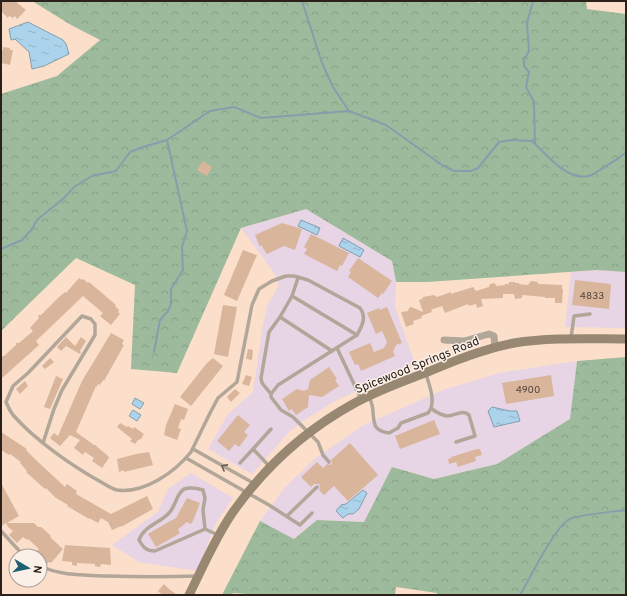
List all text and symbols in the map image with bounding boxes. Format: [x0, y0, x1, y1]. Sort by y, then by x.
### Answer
house number: 4833 [580, 290, 604, 303]
street label: Spicewood Springs Road [353, 334, 482, 398]
house number: 4900 [516, 384, 540, 397]
one-way arrow [221, 464, 228, 472]
north arrow [8, 548, 48, 588]
text: N [29, 564, 44, 574]

